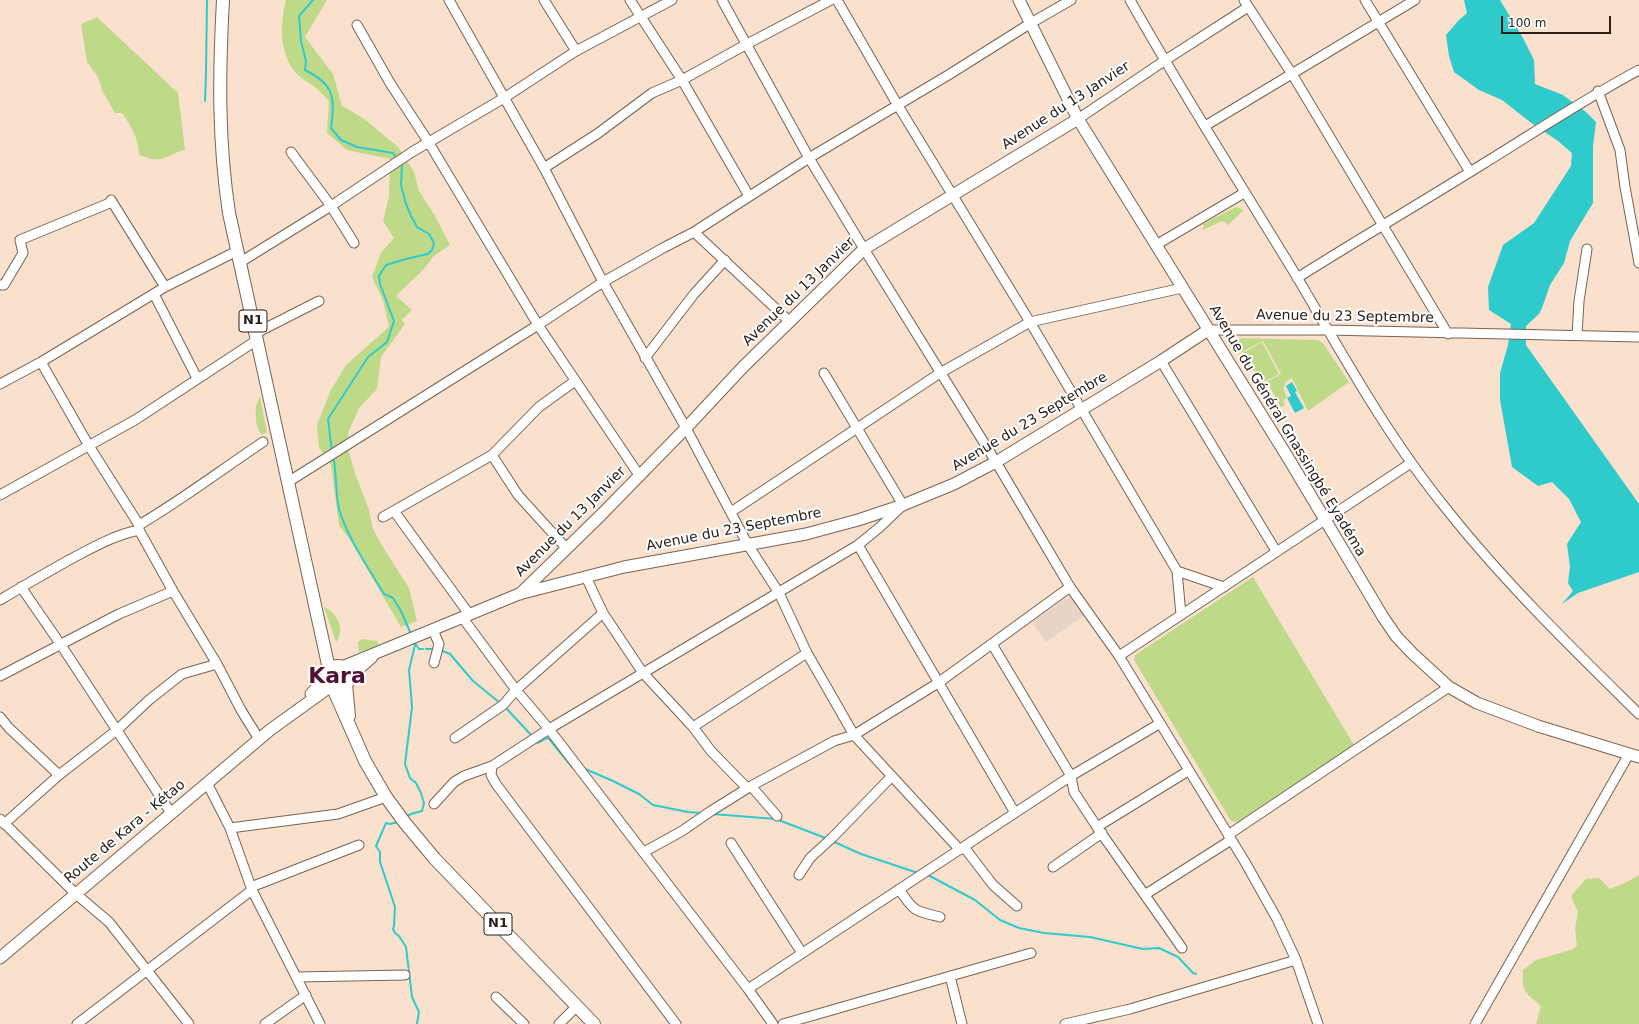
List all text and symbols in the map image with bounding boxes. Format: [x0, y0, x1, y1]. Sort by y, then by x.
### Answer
scale bar [1503, 8, 1613, 34]
text: 100 m [1508, 16, 1546, 30]
street label: Avenue du 13 Janvier [999, 58, 1133, 154]
street label: Avenue du 13 Janvier [740, 234, 858, 350]
street label: Avenue du Général Gnassingbé Eyadéma [1205, 302, 1369, 560]
street label: Avenue du 23 Septembre [1256, 307, 1434, 327]
road number: N1 [239, 310, 267, 332]
street label: Avenue du 23 Septembre [949, 369, 1111, 475]
street label: Avenue du 13 Janvier [512, 463, 630, 581]
street label: Avenue du 23 Septembre [645, 505, 823, 555]
district label: Kara [308, 664, 366, 690]
street label: Route de Kara - Kétao [61, 777, 189, 887]
road number: N1 [484, 913, 512, 935]

